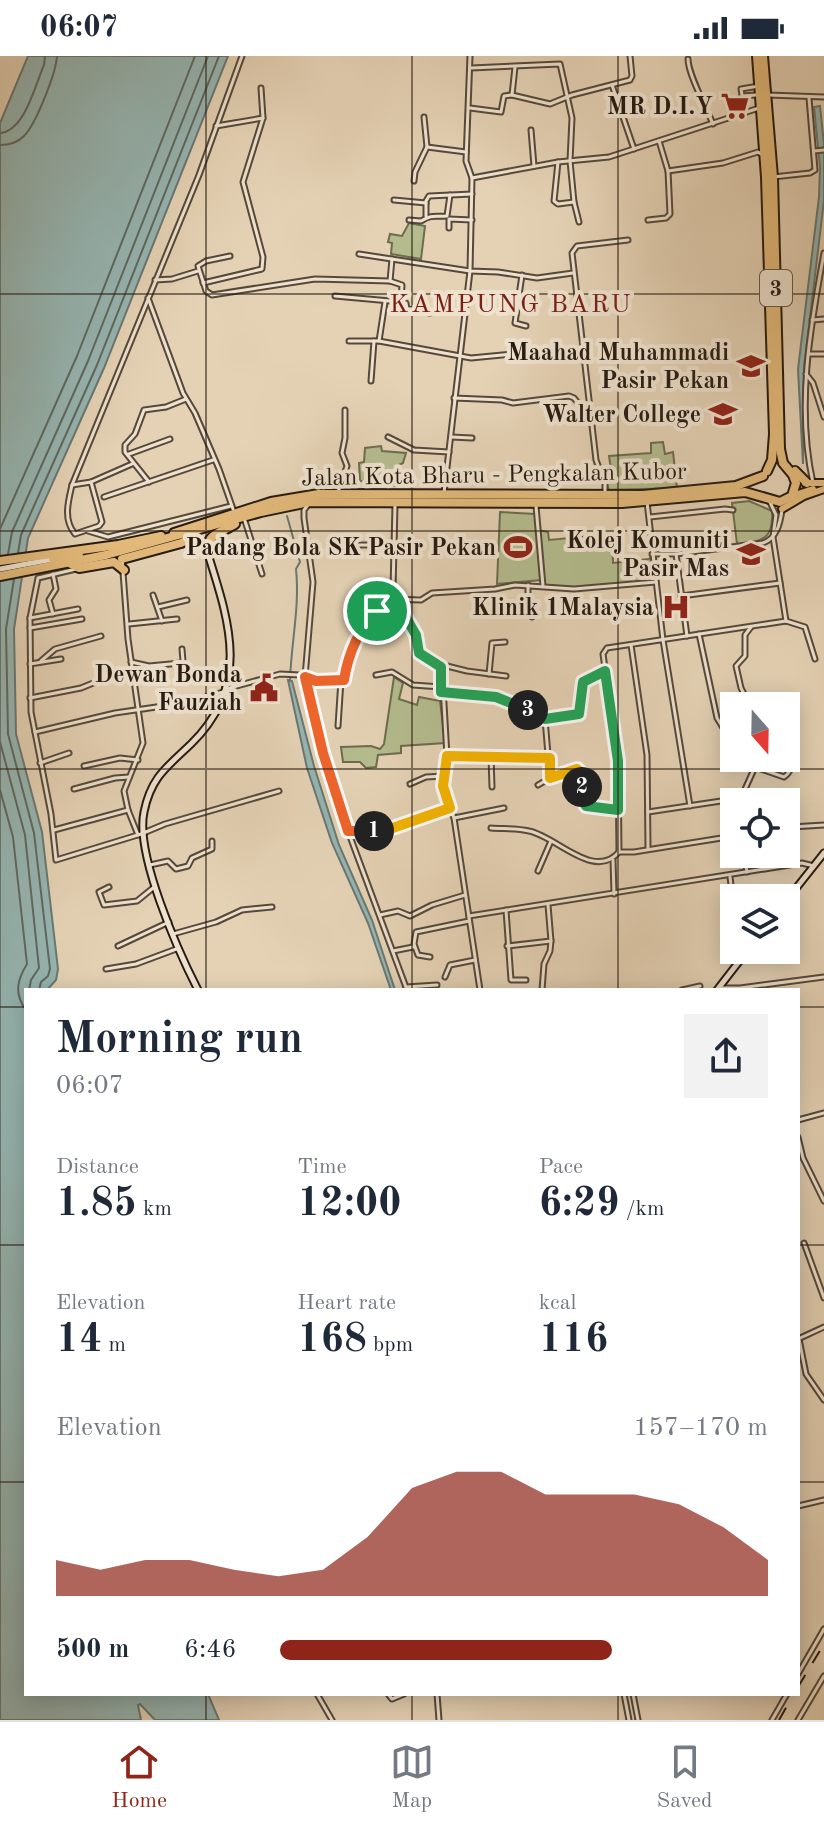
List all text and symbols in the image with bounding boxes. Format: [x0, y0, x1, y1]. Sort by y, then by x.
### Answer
text: 06:07 [40, 13, 118, 43]
supermarket icon: MR D.I.Y [720, 91, 750, 121]
place label: MR D.I.Y [607, 96, 713, 120]
road number: 3 [760, 270, 792, 306]
district label: KAMPUNG BARU [389, 292, 633, 318]
place label: Maahad Muhammadi Pasir Pekan [507, 342, 729, 394]
school or university icon: Maahad Muhammadi Pasir Pekan [736, 351, 766, 381]
school or university icon: Walter College [708, 399, 738, 429]
place label: Walter College [542, 404, 701, 428]
street label: Jalan Kota Bharu - Pengkalan Kubor [301, 461, 687, 491]
place label: Kolej Komuniti Pasir Mas [566, 530, 729, 582]
sports icon: Padang Bola SK Pasir Pekan [503, 532, 533, 562]
place label: Padang Bola SK Pasir Pekan [186, 537, 496, 561]
school or university icon: Kolej Komuniti Pasir Mas [736, 539, 766, 569]
pin [343, 577, 411, 645]
icon: arrive [355, 589, 399, 633]
hospital icon: Klinik 1Malaysia [661, 592, 691, 622]
place label: Klinik 1Malaysia [472, 597, 654, 621]
place label: Dewan Bonda Fauziah [94, 664, 242, 716]
public building icon: Dewan Bonda Fauziah [249, 673, 279, 703]
pin: 3 [508, 690, 548, 730]
north arrow [720, 692, 800, 772]
map controls [720, 692, 800, 964]
text: 3 [522, 699, 534, 721]
pin: 2 [562, 767, 602, 807]
text: 2 [576, 776, 588, 798]
button: locate [720, 788, 800, 868]
pin: 1 [354, 811, 394, 851]
text: 1 [368, 820, 380, 842]
button: layers [720, 884, 800, 964]
button: share [684, 1014, 768, 1098]
text: Morning run [56, 1018, 303, 1062]
text: 06:07 [56, 1073, 124, 1099]
text: Distance [56, 1156, 139, 1178]
text: Time [297, 1156, 347, 1178]
text: Pace [539, 1156, 583, 1178]
text: 1.85 [56, 1185, 137, 1225]
text: 12:00 [297, 1185, 401, 1225]
text: 6:29 [539, 1185, 619, 1225]
text: km [137, 1198, 172, 1220]
text: /km [619, 1198, 664, 1220]
text: Elevation [56, 1292, 146, 1314]
text: Heart rate [297, 1292, 396, 1314]
text: kcal [539, 1292, 577, 1314]
text: 14 [56, 1321, 102, 1361]
text: 168 [297, 1321, 367, 1361]
text: 116 [539, 1321, 608, 1361]
text: m [102, 1334, 126, 1356]
text: bpm [367, 1334, 413, 1356]
text: Elevation [56, 1415, 162, 1441]
text: 157–170 m [633, 1415, 768, 1441]
text: 500 m [56, 1637, 129, 1663]
text: 6:46 [184, 1637, 237, 1663]
tab: Home [111, 1740, 167, 1815]
tab: Map [390, 1740, 434, 1815]
tab: Saved [657, 1740, 713, 1815]

